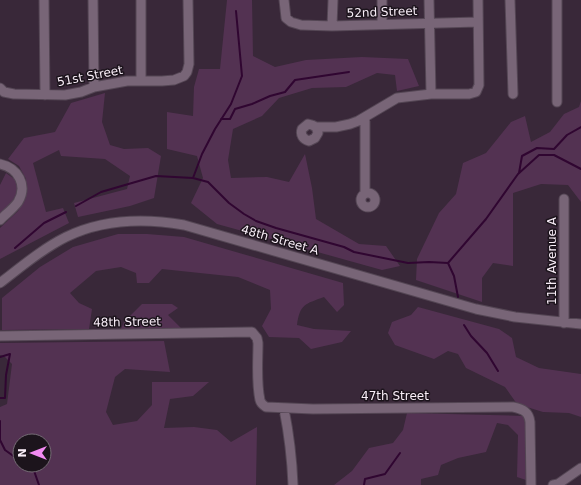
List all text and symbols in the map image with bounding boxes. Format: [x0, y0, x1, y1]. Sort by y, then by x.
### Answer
street label: 52nd Street [346, 4, 418, 20]
street label: 51st Street [56, 63, 124, 89]
street label: 11th Avenue A [545, 216, 559, 305]
street label: 48th Street A [240, 222, 321, 258]
street label: 48th Street [93, 314, 161, 330]
street label: 47th Street [361, 389, 429, 403]
north arrow [12, 433, 52, 473]
text: N [16, 448, 29, 458]

